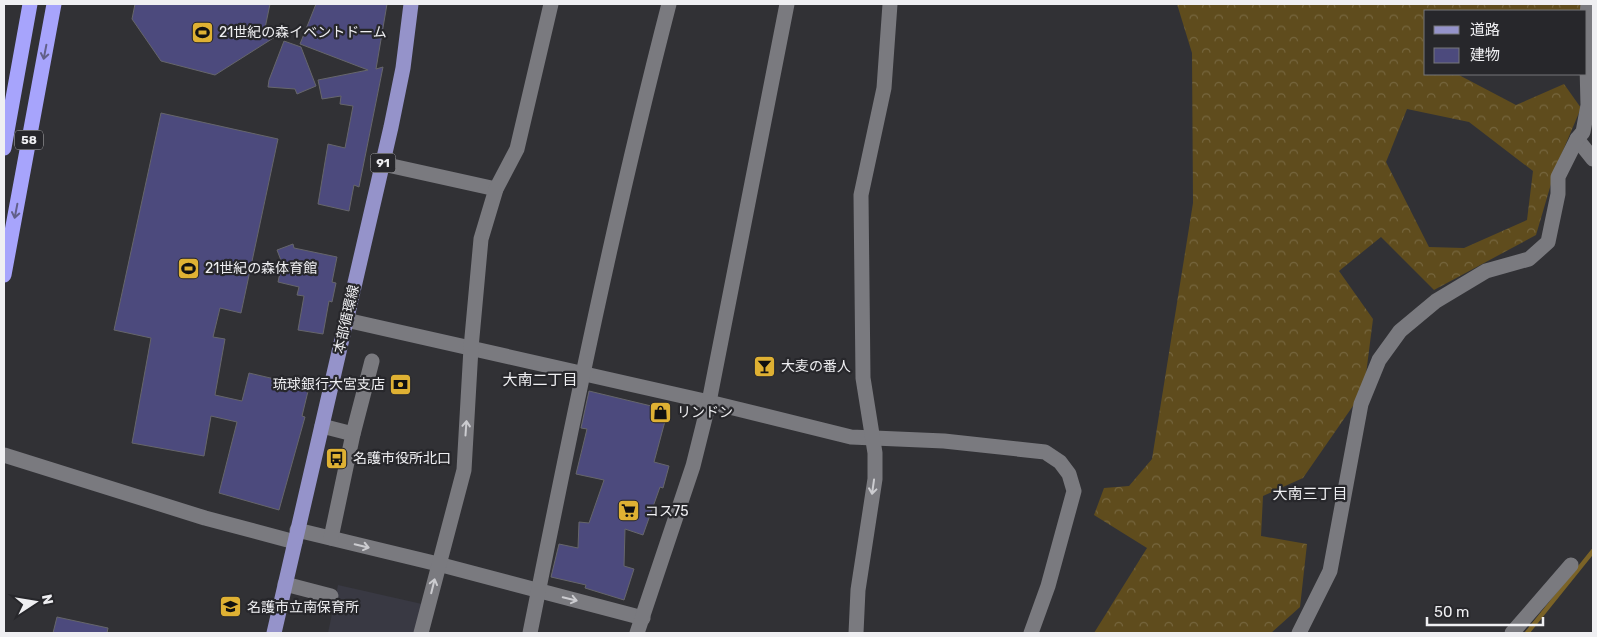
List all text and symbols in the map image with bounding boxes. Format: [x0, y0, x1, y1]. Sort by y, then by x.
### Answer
legend [1424, 10, 1587, 75]
sports icon: 21世紀の森イベントドーム [191, 20, 215, 44]
text: 道路 [1470, 21, 1500, 39]
place label: 21世紀の森イベントドーム [219, 24, 387, 41]
one-way arrow [40, 43, 50, 59]
text: 建物 [1470, 46, 1500, 64]
road number: 58 [15, 130, 43, 150]
road number: 91 [370, 154, 396, 172]
one-way arrow [10, 203, 20, 219]
sports icon: 21世紀の森体育館 [177, 256, 201, 280]
place label: 21世紀の森体育館 [205, 260, 317, 277]
street label: 本部循環線 [330, 283, 363, 355]
bar icon: 大麦の番人 [753, 354, 777, 378]
place label: 大麦の番人 [781, 358, 851, 375]
district label: 大南二丁目 [502, 371, 578, 389]
bank icon: 琉球銀行大宮支店 [389, 372, 413, 396]
place label: 琉球銀行大宮支店 [273, 376, 385, 393]
shop icon: リンドン [649, 400, 673, 424]
place label: リンドン [677, 404, 733, 421]
one-way arrow [462, 420, 471, 436]
bus stop icon: 名護市役所北口 [325, 446, 349, 470]
place label: 名護市役所北口 [353, 450, 451, 467]
one-way arrow [868, 479, 878, 495]
district label: 大南三丁目 [1272, 485, 1348, 503]
supermarket icon: コス75 [617, 499, 641, 523]
place label: コス75 [645, 503, 689, 520]
one-way arrow [353, 542, 369, 551]
north arrow [10, 577, 60, 627]
one-way arrow [428, 578, 438, 594]
text: N [38, 593, 57, 606]
one-way arrow [562, 594, 578, 604]
scale bar [1427, 594, 1543, 626]
school or university icon: 名護市立南保育所 [219, 595, 243, 619]
place label: 名護市立南保育所 [247, 599, 359, 616]
text: 50 m [1434, 603, 1469, 621]

